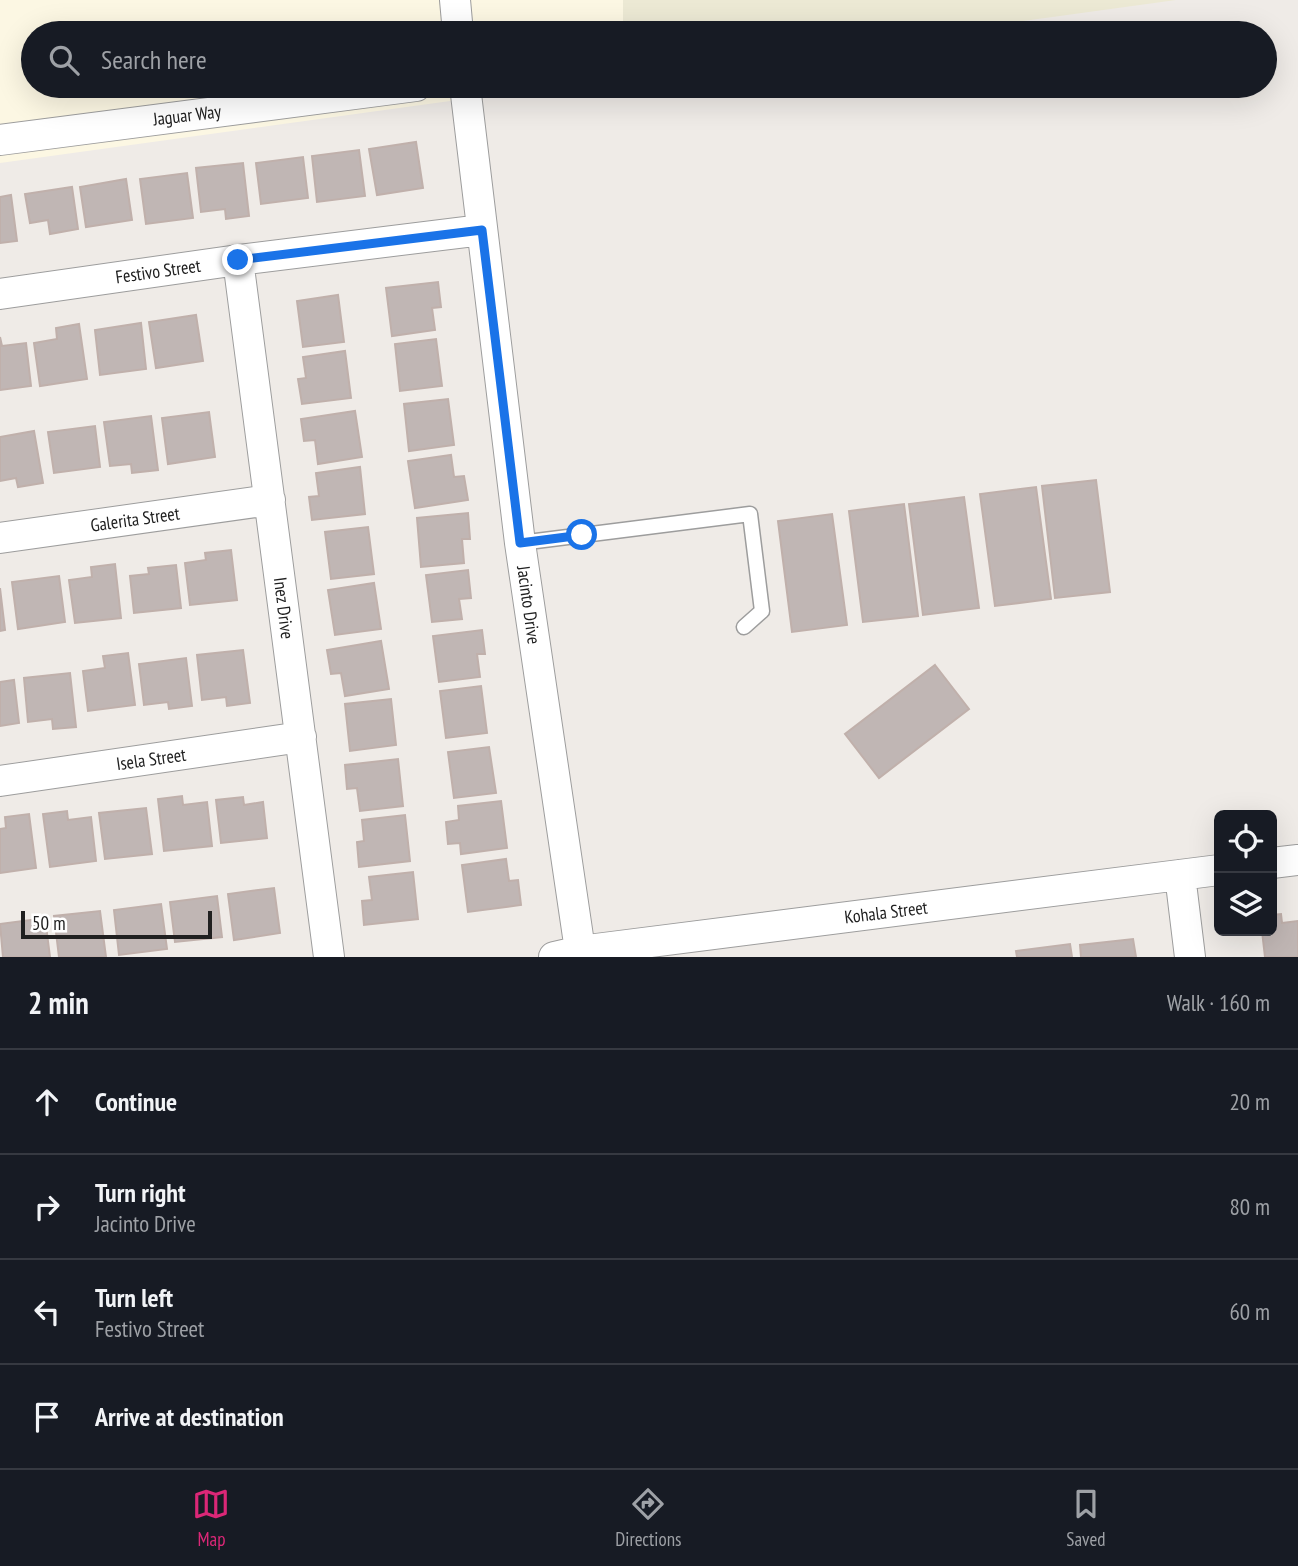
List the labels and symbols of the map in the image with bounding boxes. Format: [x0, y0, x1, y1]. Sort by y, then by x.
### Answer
street label: Jaguar Way [151, 99, 222, 131]
route end [222, 244, 253, 275]
street label: Festivo Street [114, 254, 202, 288]
street label: Galerita Street [89, 501, 181, 537]
route start [566, 519, 597, 550]
street label: Jacinto Drive [512, 563, 546, 646]
street label: Inez Drive [269, 576, 299, 640]
street label: Isela Street [115, 743, 187, 775]
street label: Kohala Street [843, 895, 929, 929]
scale bar [21, 908, 212, 940]

